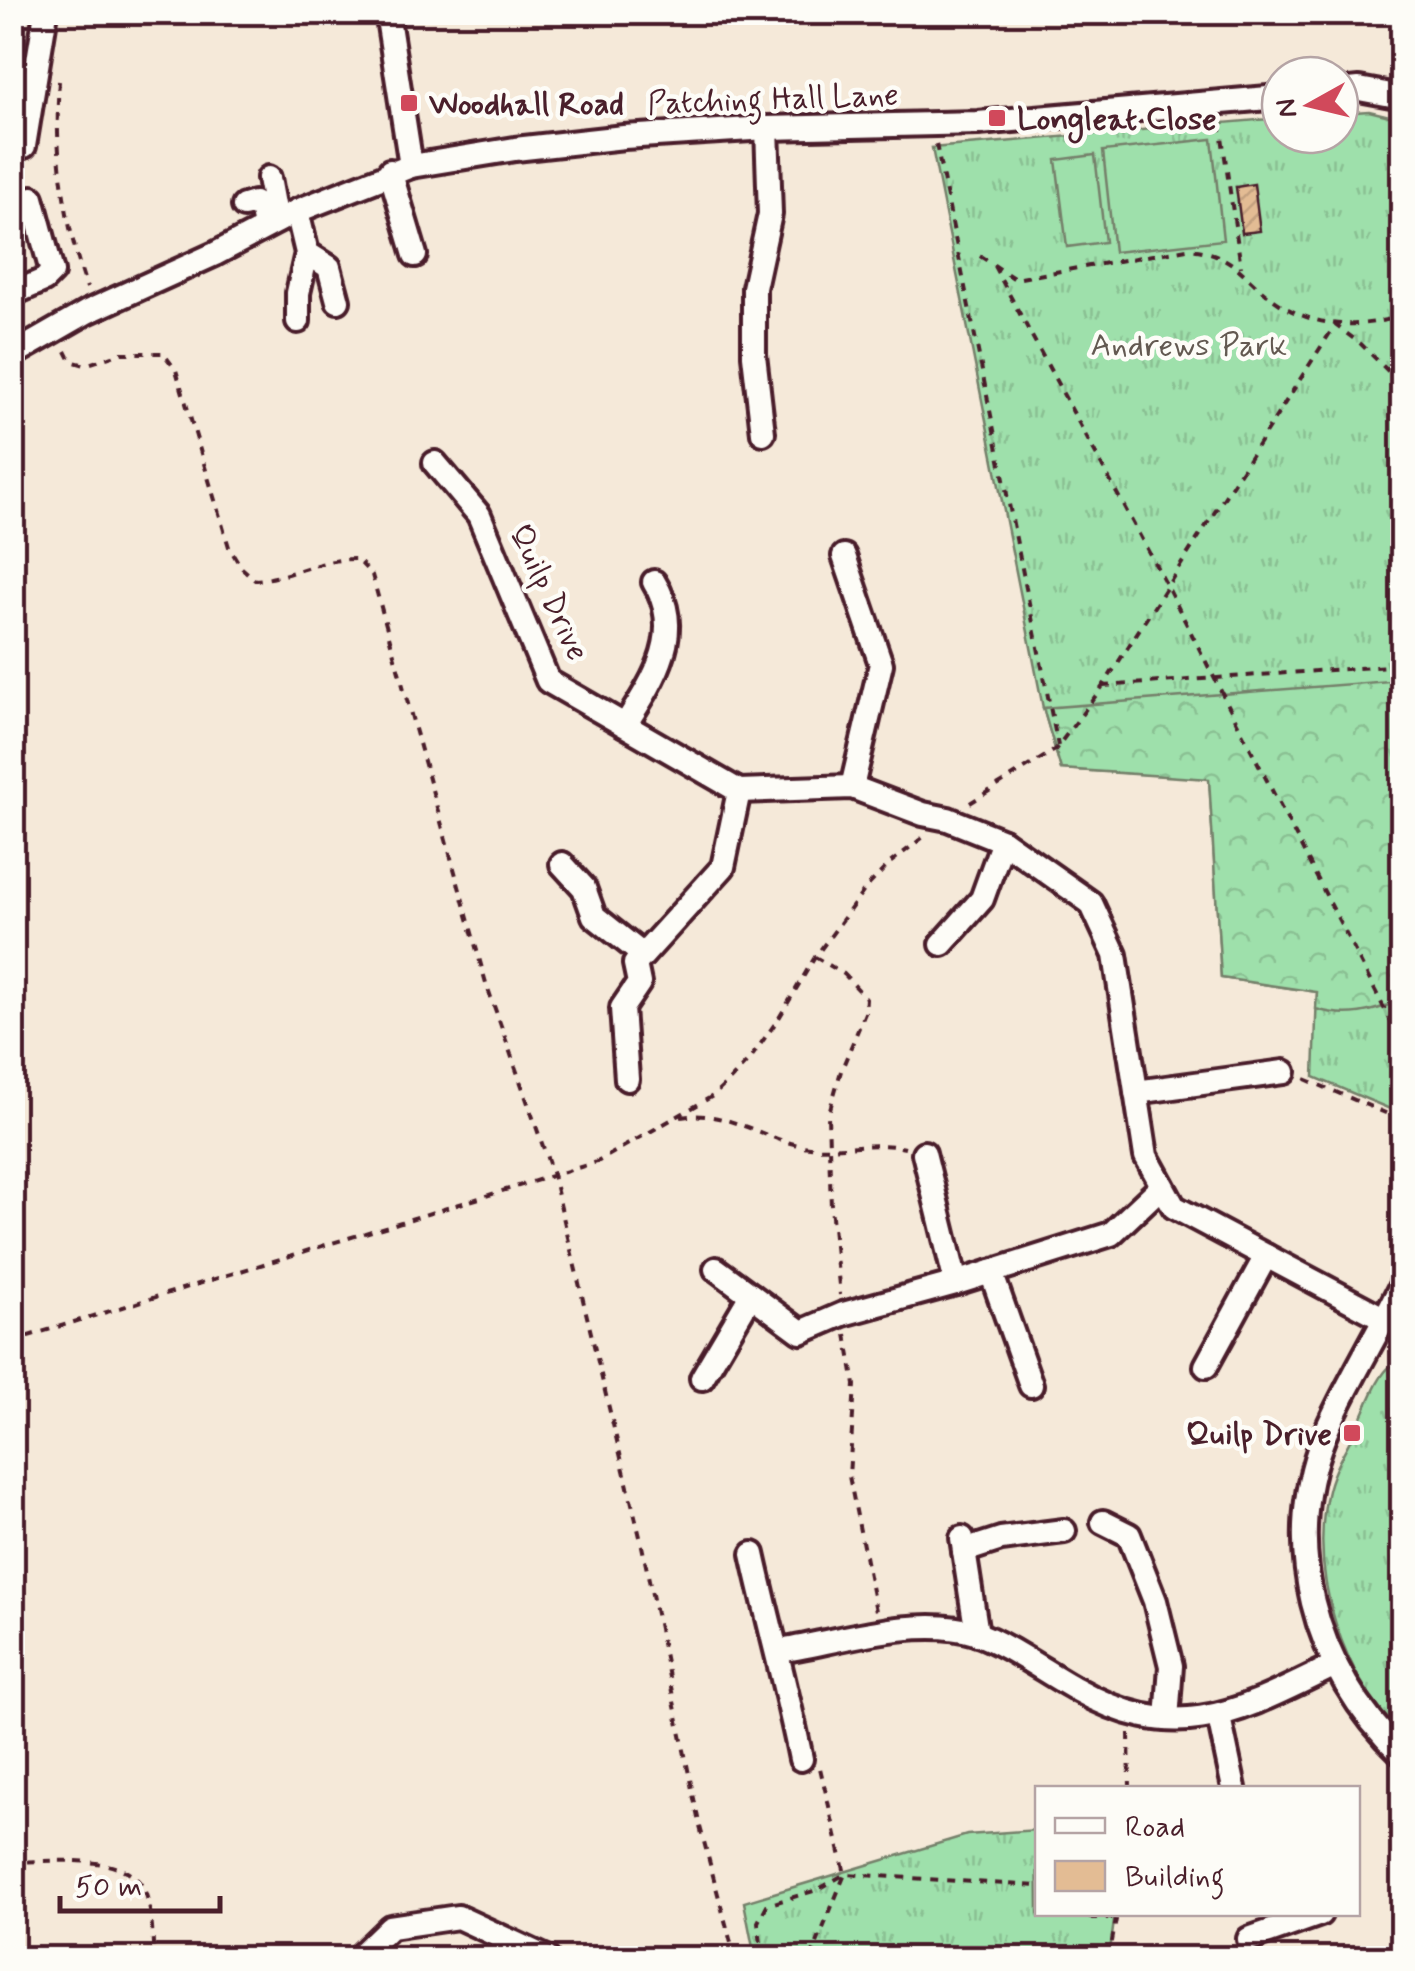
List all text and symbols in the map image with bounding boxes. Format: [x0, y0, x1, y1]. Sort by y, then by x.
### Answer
north arrow [1260, 55, 1360, 155]
street label: Patching Hall Lane [647, 75, 900, 128]
place label: Woodhall Road [429, 84, 624, 126]
marker: Woodhall Road [398, 92, 420, 114]
text: N [1268, 96, 1307, 120]
place label: Longleat Close [1017, 99, 1217, 144]
marker: Longleat Close [986, 107, 1008, 129]
park label: Andrews Park [1091, 325, 1287, 367]
street label: Quilp Drive [498, 518, 598, 668]
place label: Quilp Drive [1186, 1414, 1332, 1456]
marker: Quilp Drive [1341, 1422, 1363, 1444]
legend [1035, 1786, 1360, 1916]
text: Road [1125, 1808, 1185, 1847]
scale bar [60, 1851, 220, 1913]
text: Building [1125, 1858, 1224, 1900]
text: 50 m [75, 1868, 142, 1907]

